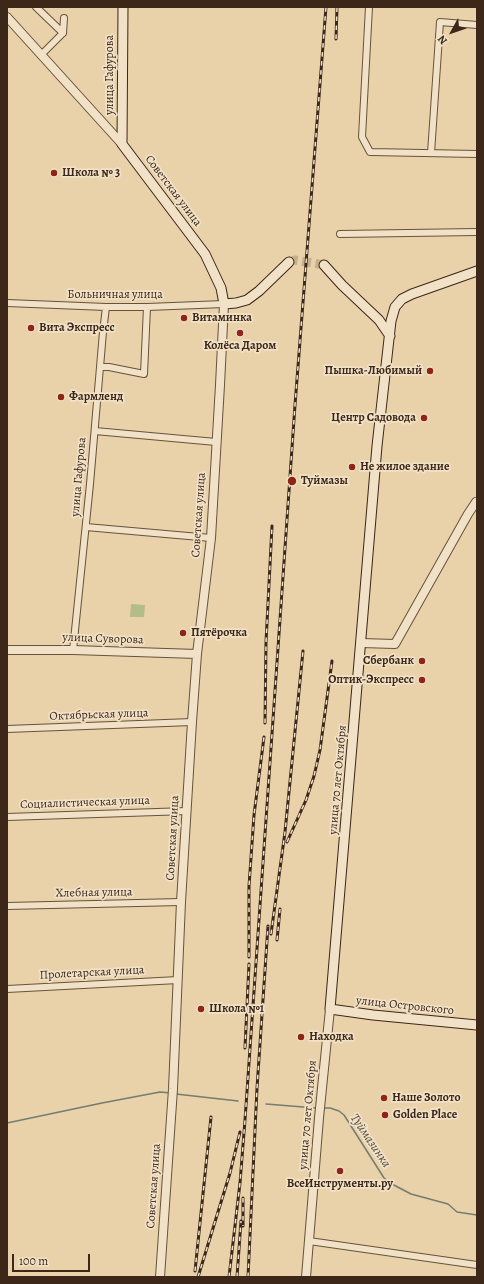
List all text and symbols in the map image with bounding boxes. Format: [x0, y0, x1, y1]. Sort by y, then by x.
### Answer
north arrow [432, 12, 472, 52]
text: N [434, 32, 451, 48]
street label: улица Гафурова [103, 35, 117, 115]
street label: Советская улица [142, 153, 204, 229]
place label: Школа № 3 [62, 166, 120, 180]
marker: Школа № 3 [49, 168, 59, 178]
street label: Больничная улица [67, 288, 163, 302]
place label: Витаминка [192, 311, 252, 325]
marker: Витаминка [179, 313, 189, 323]
place label: Вита Экспресс [39, 321, 115, 335]
marker: Вита Экспресс [26, 323, 36, 333]
marker: Колёса Даром [235, 328, 245, 338]
place label: Колёса Даром [204, 339, 276, 353]
place label: Пышка-Любимый [325, 364, 422, 378]
marker: Пышка-Любимый [425, 366, 435, 376]
place label: Фармленд [69, 390, 123, 404]
marker: Фармленд [56, 392, 66, 402]
place label: Центр Садовода [331, 411, 416, 425]
marker: Центр Садовода [419, 413, 429, 423]
street label: улица Гафурова [68, 437, 90, 517]
place label: Не жилое здание [360, 460, 450, 474]
marker: Не жилое здание [347, 462, 357, 472]
street label: Советская улица [189, 472, 209, 558]
place label: Туймазы [301, 474, 348, 488]
marker: Туймазы [286, 475, 298, 487]
place label: Пятёрочка [191, 626, 247, 640]
marker: Пятёрочка [178, 628, 188, 638]
street label: улица Суворова [62, 630, 144, 648]
place label: Сбербанк [363, 654, 414, 668]
marker: Сбербанк [417, 656, 427, 666]
place label: Оптик-Экспресс [328, 673, 414, 687]
marker: Оптик-Экспресс [417, 675, 427, 685]
street label: Октябрьская улица [49, 706, 149, 724]
street label: улица 70 лет Октября [326, 725, 350, 835]
street label: Социалистическая улица [20, 794, 150, 812]
street label: Советская улица [164, 795, 182, 881]
street label: Хлебная улица [55, 885, 133, 901]
street label: Пролетарская улица [39, 963, 145, 983]
street label: улица Островского [355, 994, 455, 1018]
place label: Школа №1 [209, 1002, 264, 1016]
marker: Школа №1 [196, 1004, 206, 1014]
place label: Находка [309, 1030, 354, 1044]
marker: Находка [296, 1032, 306, 1042]
street label: улица 70 лет Октября [296, 1060, 320, 1170]
place label: Наше Золото [392, 1091, 460, 1105]
marker: Наше Золото [379, 1093, 389, 1103]
place label: Golden Place [393, 1108, 457, 1122]
marker: Golden Place [380, 1110, 390, 1120]
water label: Туймазинка [346, 1111, 394, 1171]
street label: Советская улица [144, 1143, 164, 1229]
marker: ВсеИнструменты.ру [335, 1166, 345, 1176]
place label: ВсеИнструменты.ру [287, 1177, 393, 1191]
scale bar [14, 1246, 92, 1272]
text: 100 m [19, 1253, 48, 1269]

